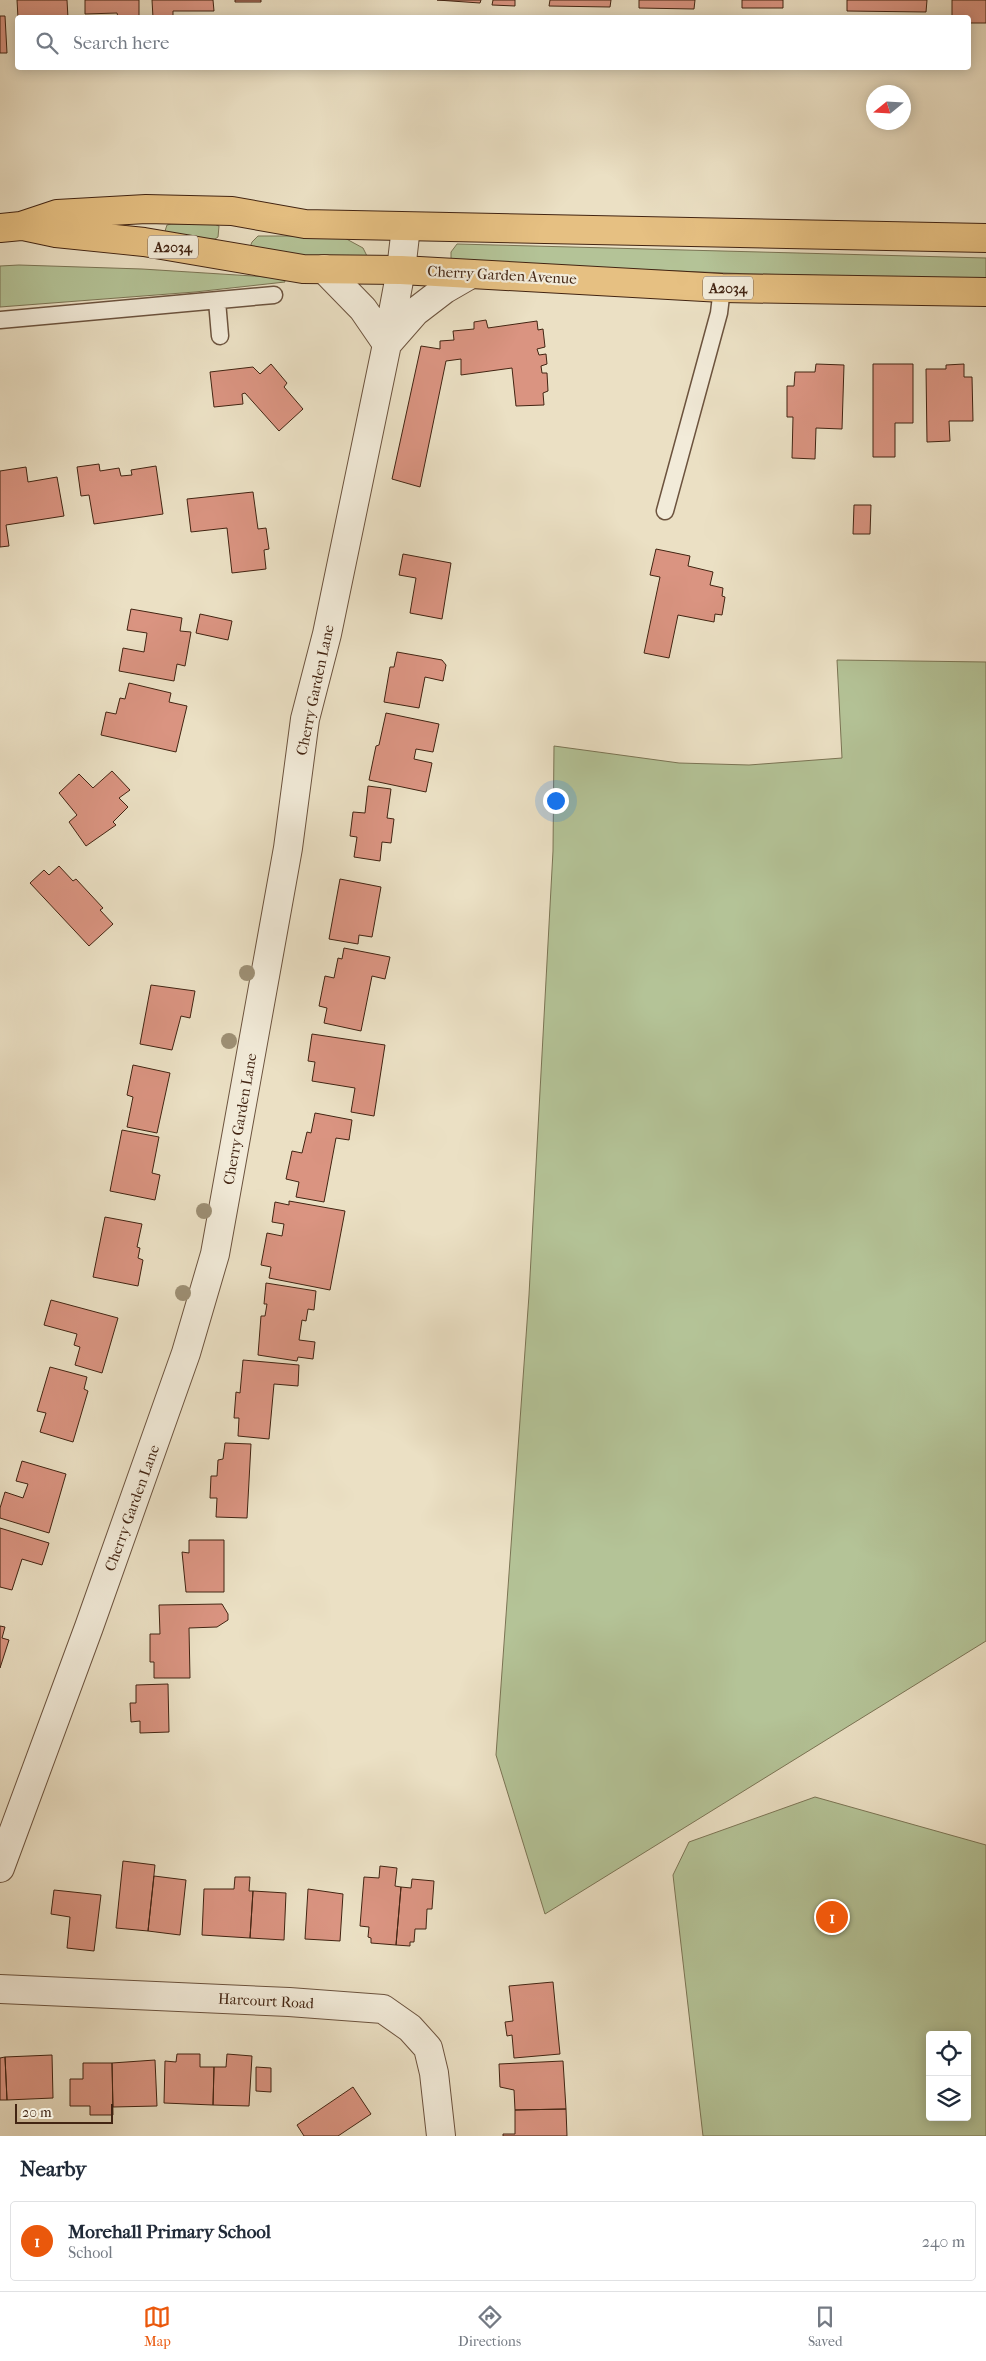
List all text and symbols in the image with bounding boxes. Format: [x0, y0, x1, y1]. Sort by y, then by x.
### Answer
search box [15, 15, 971, 70]
icon: search [33, 29, 61, 57]
text: Search here [73, 32, 169, 54]
north arrow [866, 85, 911, 130]
road number: A2034 [148, 236, 198, 258]
street label: Cherry Garden Avenue [427, 262, 578, 288]
road number: A2034 [703, 276, 753, 300]
street label: Cherry Garden Lane [292, 622, 338, 757]
your location [543, 788, 569, 814]
street label: Cherry Garden Lane [220, 1051, 261, 1186]
street label: Cherry Garden Lane [101, 1442, 163, 1574]
pin: 1 [816, 1898, 848, 1936]
street label: Harcourt Road [218, 1989, 315, 2013]
map controls [926, 2031, 971, 2121]
button: locate [926, 2031, 971, 2076]
button: layers [926, 2076, 971, 2121]
scale bar [15, 2101, 112, 2124]
text: 20 m [22, 2104, 52, 2121]
text: Nearby [20, 2157, 86, 2181]
text: Morehall Primary School [68, 2221, 271, 2243]
text: 1 [34, 2232, 40, 2251]
text: 240 m [922, 2232, 965, 2251]
text: School [68, 2243, 113, 2262]
tab: Map [143, 2303, 171, 2350]
tab: Directions [458, 2303, 521, 2350]
tab: Saved [808, 2303, 843, 2350]

